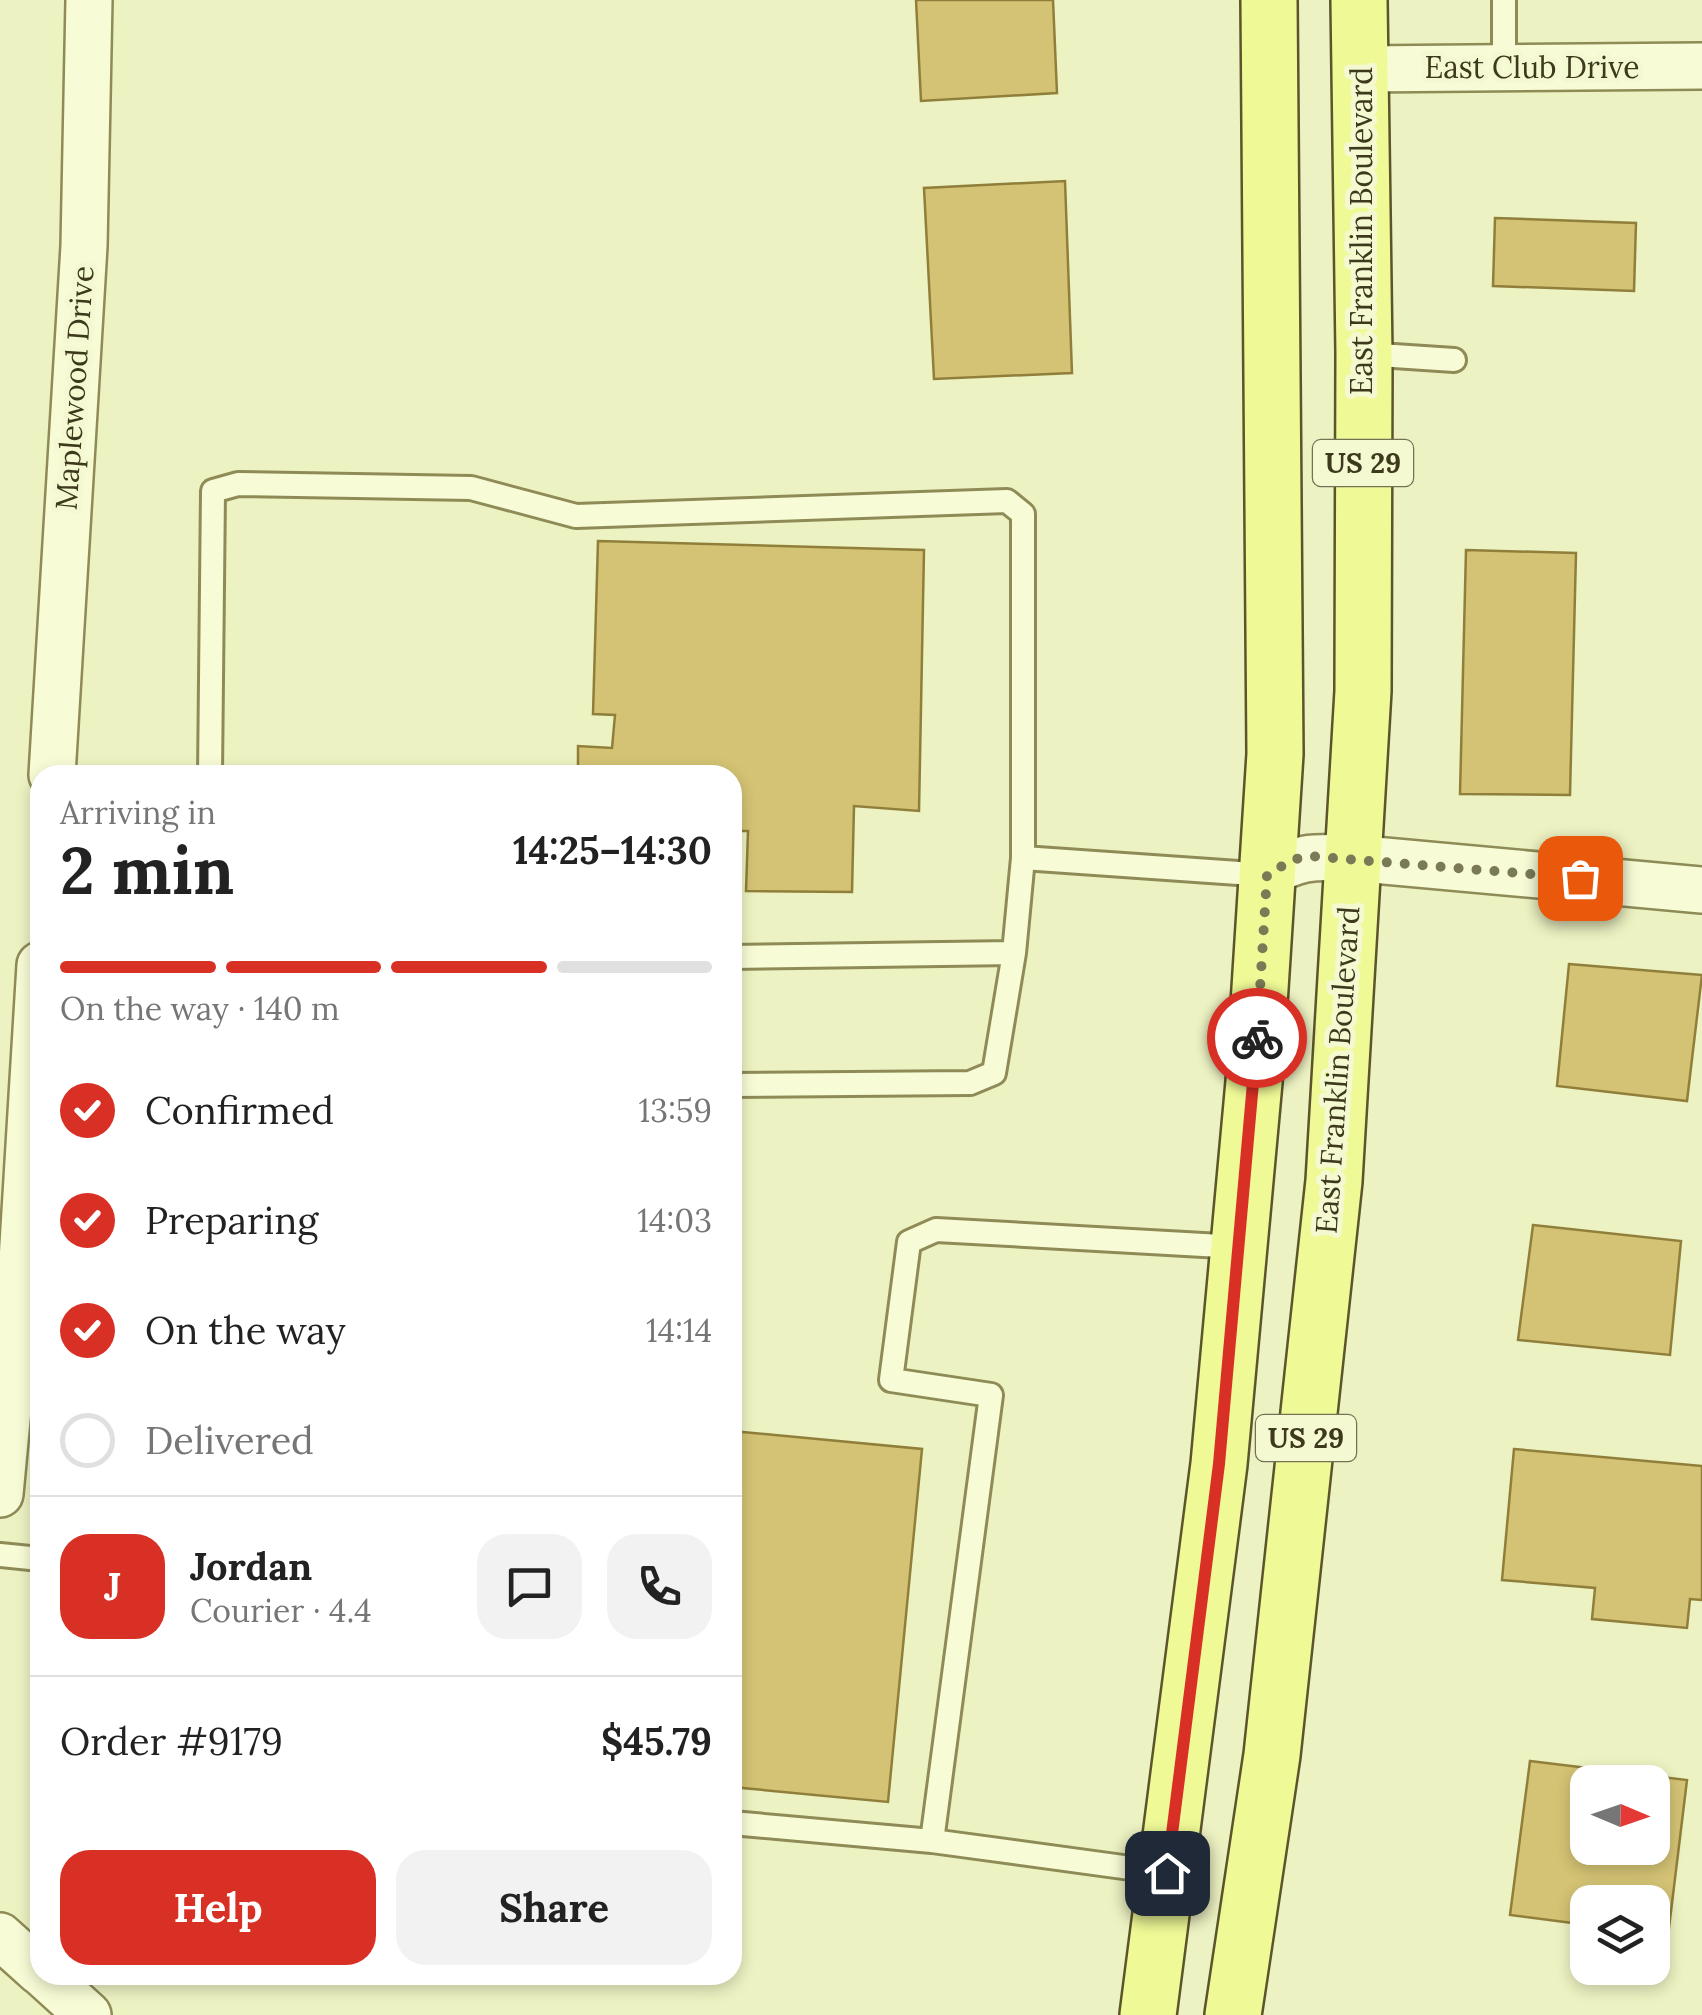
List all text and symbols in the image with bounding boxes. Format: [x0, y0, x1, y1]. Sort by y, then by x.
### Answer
street label: East Club Drive [1425, 48, 1639, 86]
street label: East Franklin Boulevard [1342, 67, 1380, 395]
street label: Maplewood Drive [47, 264, 101, 511]
road number: US 29 [1313, 440, 1413, 486]
text: Arriving in [60, 792, 216, 833]
text: 14:25–14:30 [513, 826, 712, 874]
text: 2 min [60, 829, 234, 912]
pin [1538, 836, 1623, 921]
icon: bag [1553, 851, 1608, 906]
street label: East Franklin Boulevard [1307, 905, 1367, 1235]
text: On the way · 140 m [60, 988, 340, 1029]
courier [1207, 988, 1307, 1088]
icon: bike [1230, 1011, 1285, 1066]
icon: check [60, 1083, 115, 1138]
text: Confirmed [145, 1086, 334, 1134]
text: 13:59 [639, 1090, 712, 1131]
icon: check [60, 1193, 115, 1248]
text: Preparing [145, 1196, 318, 1244]
text: 14:03 [637, 1200, 712, 1241]
icon: check [60, 1303, 115, 1358]
text: On the way [145, 1306, 346, 1354]
text: 14:14 [646, 1310, 712, 1351]
road number: US 29 [1256, 1415, 1356, 1461]
text: Delivered [145, 1416, 314, 1464]
button: chat [477, 1534, 582, 1639]
button: phone [607, 1534, 712, 1639]
text: Jordan [190, 1542, 312, 1590]
text: J [104, 1562, 121, 1610]
text: Courier · 4.4 [190, 1590, 372, 1631]
text: Order #9179 [60, 1717, 283, 1765]
text: $45.79 [601, 1717, 712, 1765]
north arrow [1570, 1765, 1670, 1865]
map controls [1570, 1765, 1670, 1985]
pin [1125, 1831, 1210, 1916]
icon: home [1140, 1846, 1195, 1901]
button: Help [60, 1850, 376, 1965]
button: Share [396, 1850, 712, 1965]
button: layers [1570, 1885, 1670, 1985]

